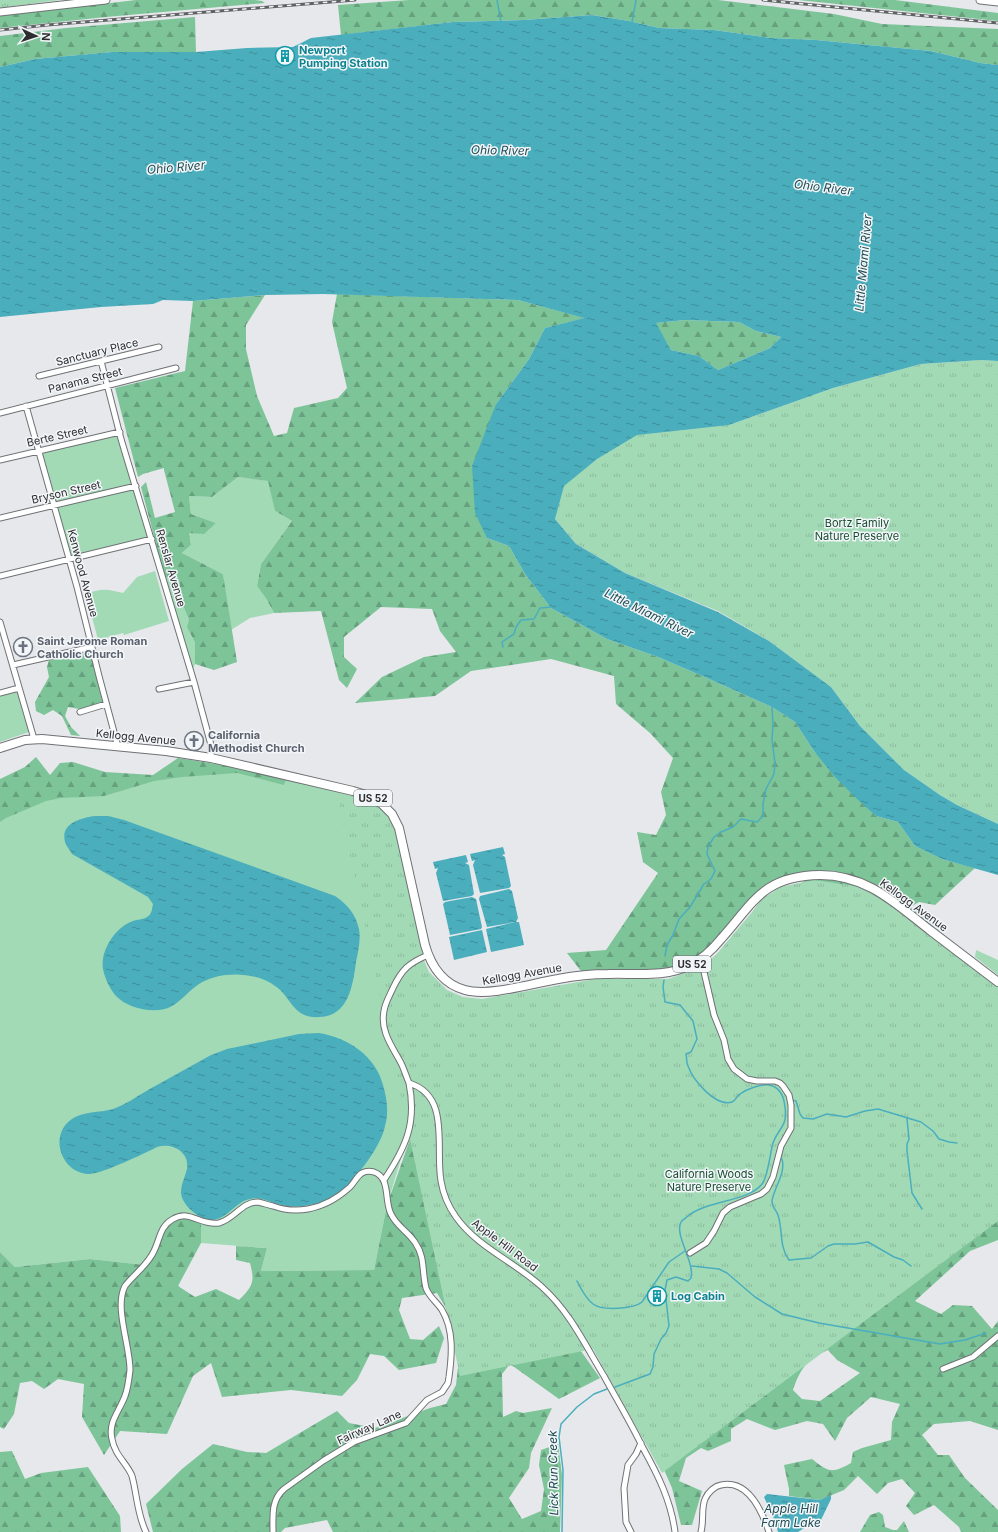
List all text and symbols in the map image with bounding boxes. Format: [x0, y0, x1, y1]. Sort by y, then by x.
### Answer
north arrow [16, 16, 56, 56]
text: N [39, 32, 53, 41]
place label: Newport Pumping Station [299, 43, 388, 70]
building icon: Newport Pumping Station [274, 45, 296, 67]
water label: Ohio River [471, 142, 530, 158]
water label: Ohio River [146, 157, 206, 177]
water label: Ohio River [793, 176, 853, 198]
water label: Little Miami River [851, 214, 875, 312]
street label: Sanctuary Place [54, 335, 140, 369]
street label: Panama Street [47, 364, 124, 396]
street label: Berte Street [25, 422, 89, 450]
street label: Bryson Street [30, 477, 102, 507]
park label: Bortz Family Nature Preserve [815, 516, 899, 543]
street label: Renslar Avenue [153, 527, 189, 609]
street label: Kenwood Avenue [65, 528, 101, 618]
water label: Little Miami River [602, 585, 696, 641]
place label: Saint Jerome Roman Catholic Church [37, 634, 147, 661]
church icon: Saint Jerome Roman Catholic Church [12, 636, 34, 658]
street label: Kellogg Avenue [95, 726, 177, 748]
place label: California Methodist Church [208, 728, 305, 755]
church icon: California Methodist Church [183, 730, 205, 752]
road number: US 52 [354, 790, 392, 806]
street label: Kellogg Avenue [877, 876, 951, 934]
road number: US 52 [673, 956, 711, 972]
street label: Kellogg Avenue [481, 960, 563, 988]
park label: California Woods Nature Preserve [665, 1167, 754, 1194]
street label: Apple Hill Road [469, 1216, 541, 1274]
building icon: Log Cabin [646, 1285, 668, 1307]
place label: Log Cabin [671, 1289, 725, 1303]
street label: Fairway Lane [335, 1407, 403, 1447]
water label: Lick Run Creek [545, 1430, 561, 1516]
water label: Apple Hill Farm Lake [761, 1501, 821, 1530]

